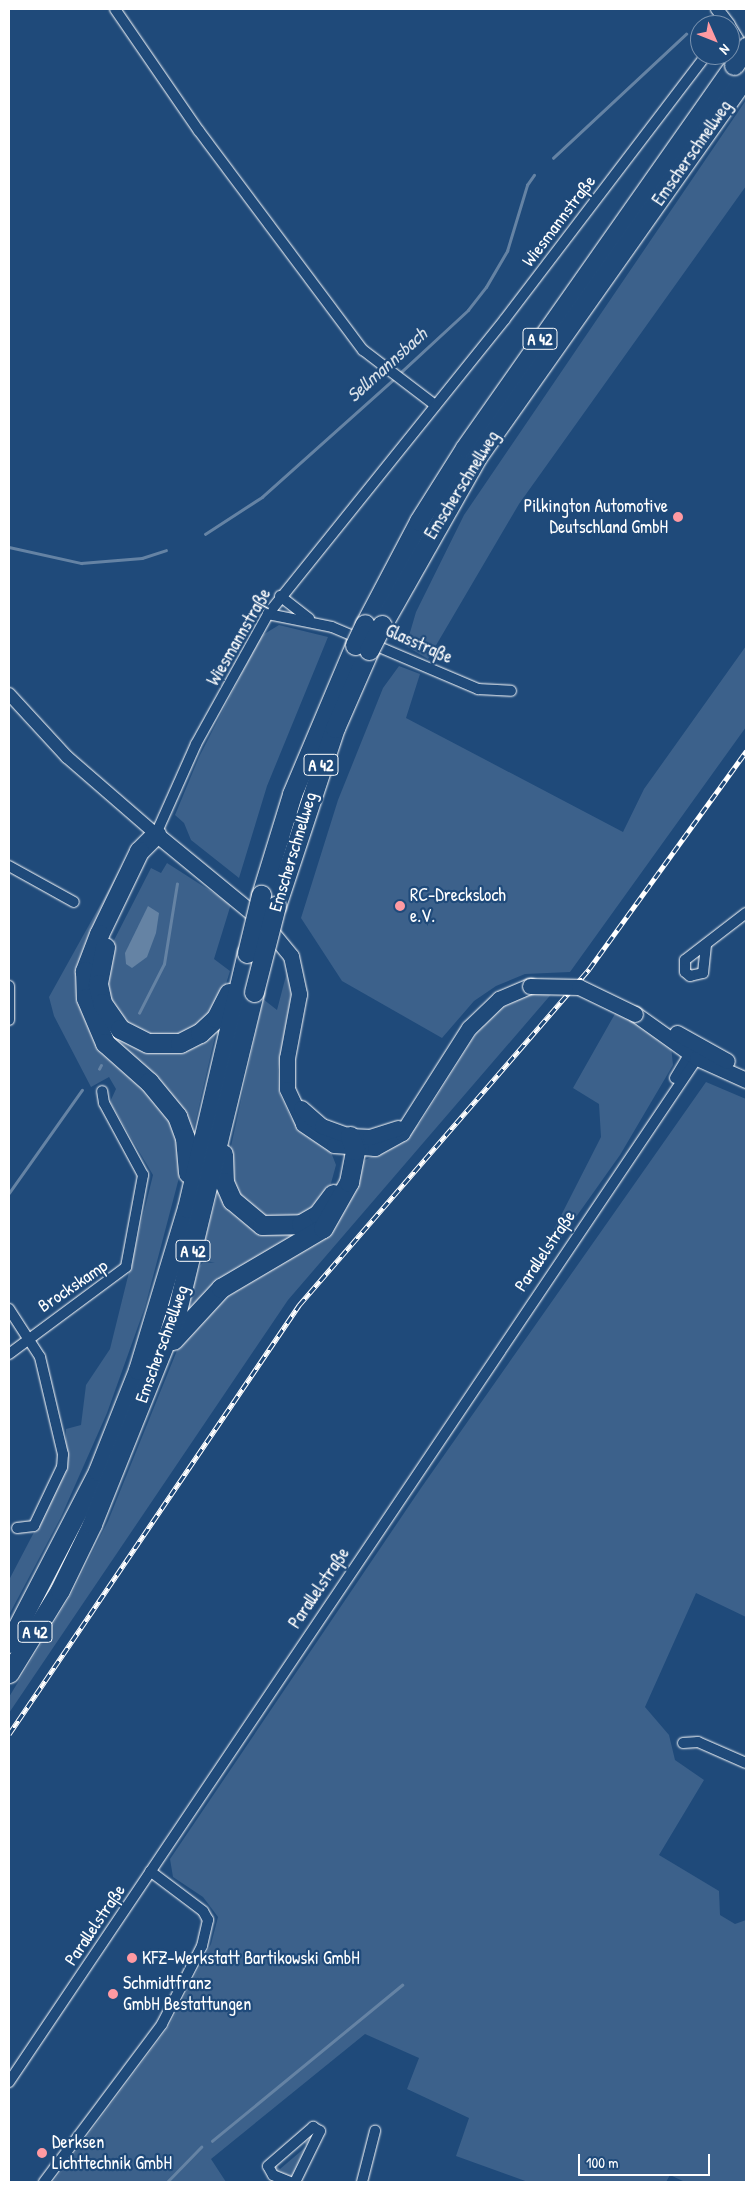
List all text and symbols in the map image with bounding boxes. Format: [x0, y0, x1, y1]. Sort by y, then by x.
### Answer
north arrow [690, 15, 740, 65]
text: N [716, 41, 735, 59]
street label: Emscherschnellweg [648, 96, 736, 210]
street label: Wiesmannstraße [518, 171, 600, 271]
water label: Sellmannsbach [342, 323, 432, 407]
road number: A 42 [522, 326, 558, 352]
street label: Emscherschnellweg [420, 427, 504, 543]
place label: Pilkington Automotive Deutschland GmbH [524, 496, 668, 538]
marker: Pilkington Automotive Deutschland GmbH [672, 511, 684, 523]
street label: Wiesmannstraße [203, 585, 275, 689]
street label: Glasstraße [382, 620, 456, 668]
road number: A 42 [304, 752, 338, 778]
street label: Emscherschnellweg [265, 790, 321, 914]
place label: RC-Drecksloch e.V. [410, 885, 506, 928]
marker: RC-Drecksloch e.V. [394, 900, 406, 912]
street label: Parallelstraße [510, 1206, 580, 1296]
road number: A 42 [176, 1238, 210, 1264]
street label: Brockskamp [34, 1255, 112, 1317]
street label: Emscherschnellweg [131, 1282, 193, 1406]
street label: Parallelstraße [284, 1543, 354, 1633]
road number: A 42 [18, 1618, 52, 1645]
street label: Parallelstraße [60, 1880, 130, 1970]
place label: KFZ-Werkstatt Bartikowski GmbH [142, 1947, 360, 1969]
marker: KFZ-Werkstatt Bartikowski GmbH [126, 1952, 138, 1964]
place label: Schmidtfranz GmbH Bestattungen [123, 1973, 251, 2016]
marker: Schmidtfranz GmbH Bestattungen [107, 1988, 119, 2000]
place label: Derksen Lichttechnik GmbH [52, 2132, 172, 2174]
scale bar [580, 2144, 712, 2176]
marker: Derksen Lichttechnik GmbH [36, 2147, 48, 2159]
text: 100 m [586, 2152, 619, 2173]

